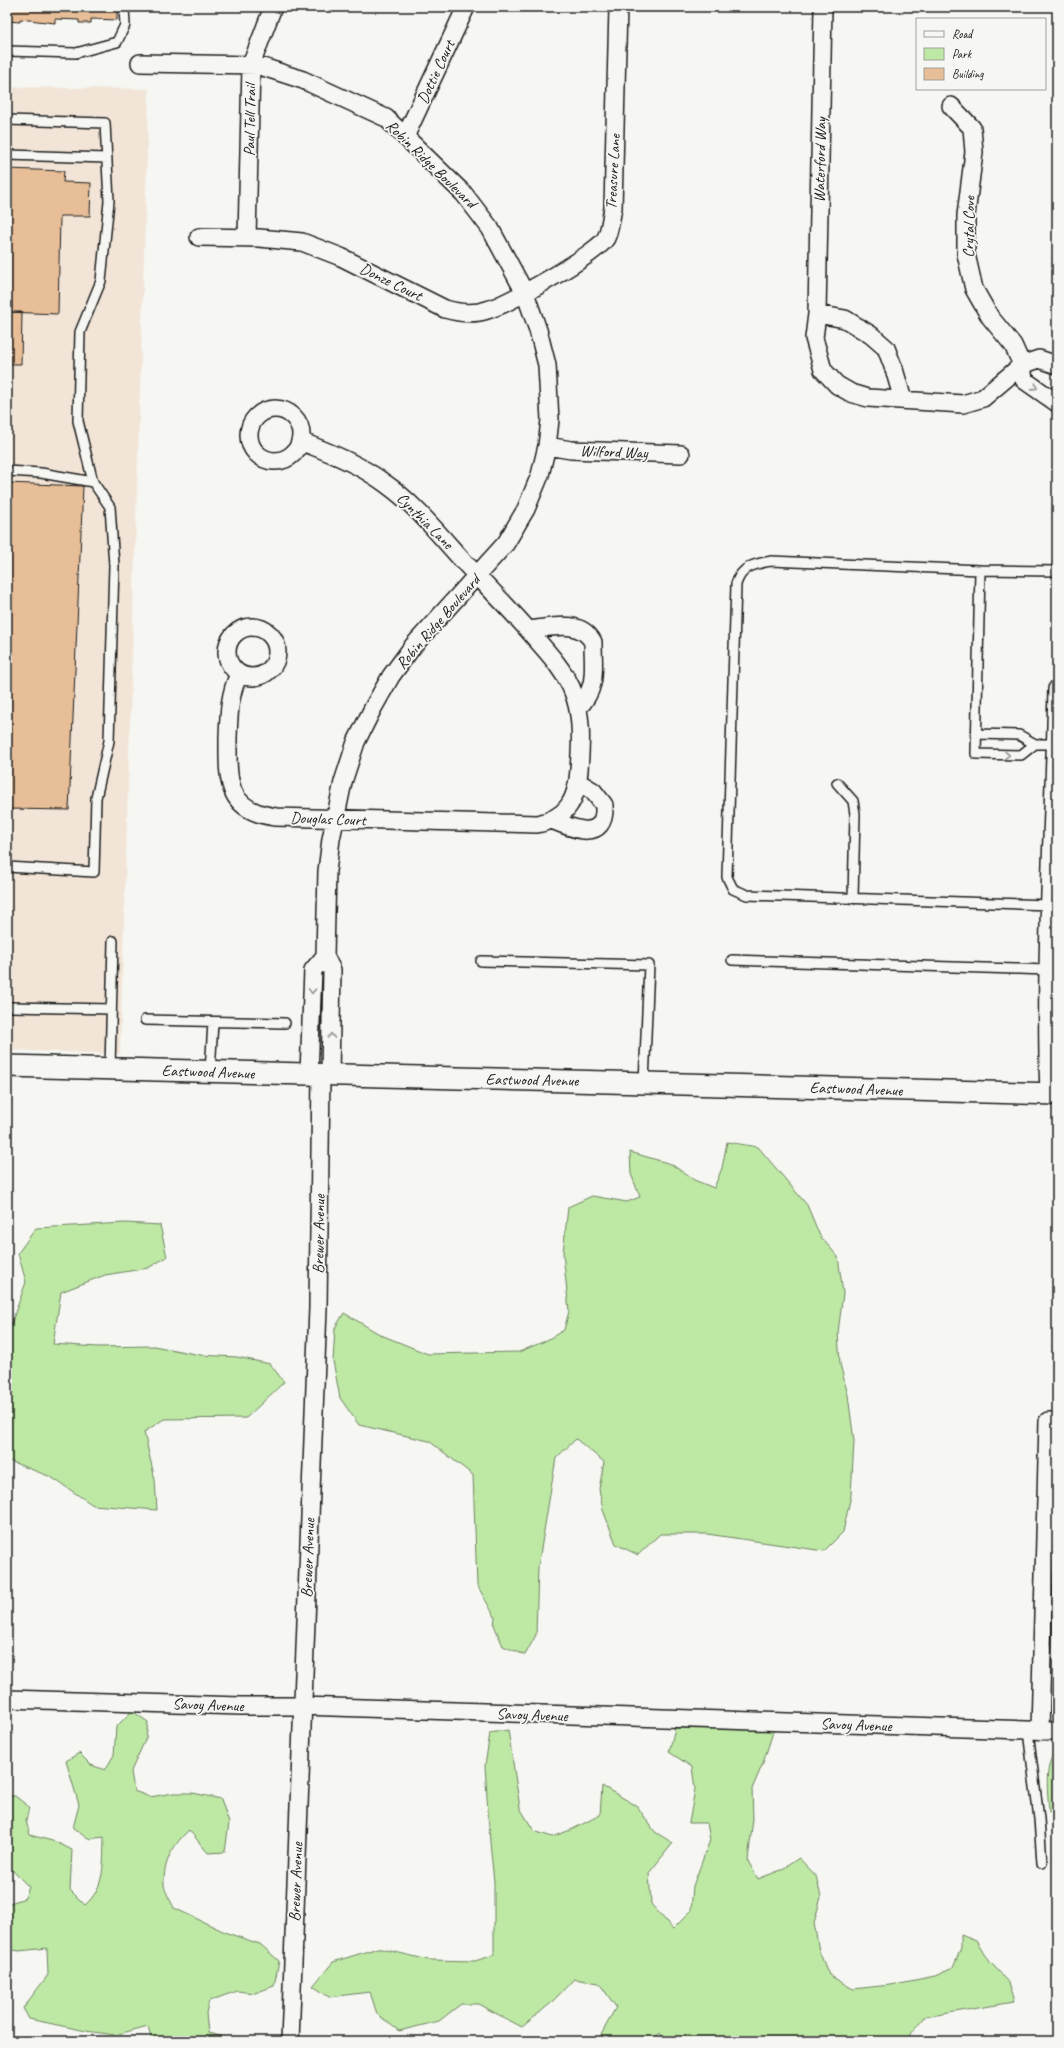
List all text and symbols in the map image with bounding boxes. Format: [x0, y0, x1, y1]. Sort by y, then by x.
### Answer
legend [916, 18, 1046, 90]
text: Road [952, 26, 974, 42]
street label: Dottie Court [413, 35, 460, 107]
text: Park [952, 46, 973, 62]
text: Building [952, 66, 984, 82]
street label: Paul Tell Trail [239, 80, 261, 156]
street label: Robin Ridge Boulevard [381, 116, 483, 214]
street label: Waterford Way [809, 116, 831, 203]
street label: Treasure Lane [601, 132, 625, 210]
street label: Crytal Cove [958, 194, 980, 258]
street label: Donze Court [357, 258, 427, 306]
one-way arrow [1031, 382, 1038, 390]
street label: Wilford Way [580, 441, 650, 463]
street label: Cynthia Lane [392, 488, 459, 555]
street label: Robin Ridge Boulevard [392, 569, 486, 673]
one-way arrow [1004, 751, 1010, 759]
street label: Douglas Court [290, 808, 368, 830]
one-way arrow [308, 988, 316, 994]
one-way arrow [326, 1033, 335, 1039]
street label: Eastwood Avenue [161, 1060, 257, 1084]
street label: Eastwood Avenue [485, 1069, 580, 1091]
street label: Eastwood Avenue [809, 1077, 905, 1101]
street label: Brewer Avenue [308, 1192, 330, 1274]
street label: Brewer Avenue [297, 1516, 319, 1598]
street label: Savoy Avenue [172, 1694, 246, 1716]
street label: Savoy Avenue [496, 1704, 570, 1726]
street label: Savoy Avenue [820, 1714, 894, 1736]
street label: Brewer Avenue [285, 1840, 307, 1922]

